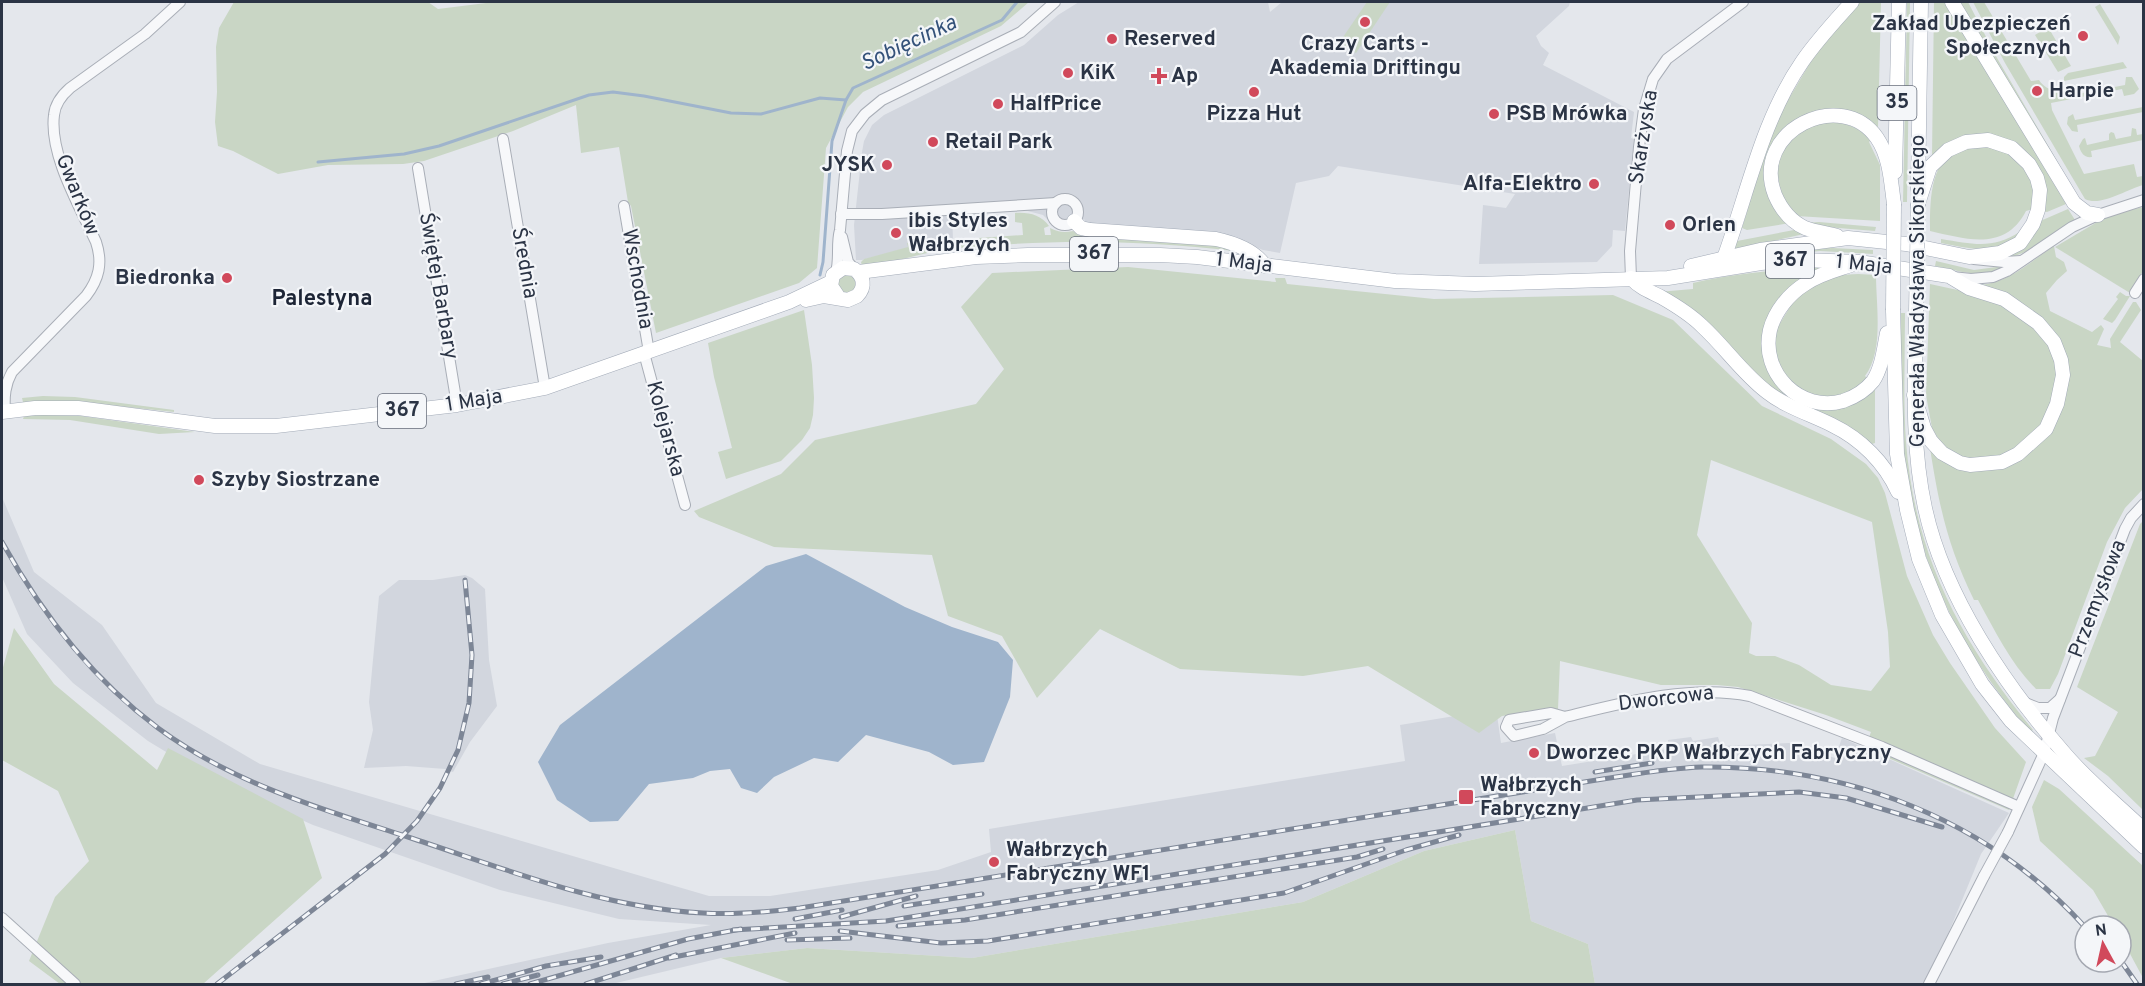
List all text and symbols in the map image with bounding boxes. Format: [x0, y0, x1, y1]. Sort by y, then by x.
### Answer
water label: Sobięcinka [857, 10, 962, 78]
place label: Zakład Ubezpieczeń Społecznych [1872, 11, 2071, 62]
marker: Crazy Carts - Akademia Driftingu [1358, 15, 1372, 29]
place label: Reserved [1124, 26, 1216, 53]
marker: Zakład Ubezpieczeń Społecznych [2076, 29, 2090, 43]
place label: Crazy Carts - Akademia Driftingu [1269, 31, 1461, 82]
marker: Reserved [1105, 32, 1119, 46]
place label: KiK [1080, 60, 1116, 87]
place label: Ap [1171, 63, 1198, 90]
marker: KiK [1061, 66, 1075, 80]
marker: Ap [1152, 69, 1166, 83]
place label: Harpie [2049, 78, 2114, 105]
marker: Harpie [2030, 84, 2044, 98]
marker: Pizza Hut [1247, 85, 1261, 99]
road number: 35 [1878, 86, 1916, 120]
street label: Skarżyska [1623, 88, 1665, 186]
place label: HalfPrice [1010, 91, 1102, 118]
marker: HalfPrice [991, 97, 1005, 111]
place label: Pizza Hut [1207, 101, 1301, 128]
place label: PSB Mrówka [1506, 101, 1628, 128]
marker: PSB Mrówka [1487, 107, 1501, 121]
place label: Retail Park [945, 129, 1053, 156]
marker: Retail Park [926, 135, 940, 149]
street label: Generała Władysława Sikorskiego [1905, 135, 1932, 447]
street label: Gwarków [48, 150, 106, 240]
place label: JYSK [822, 152, 875, 179]
marker: JYSK [880, 158, 894, 172]
place label: Alfa-Elektro [1463, 171, 1582, 198]
marker: Alfa-Elektro [1587, 177, 1601, 191]
place label: ibis Styles Wałbrzych [908, 208, 1010, 259]
street label: Świętej Barbary [412, 210, 465, 362]
place label: Orlen [1682, 212, 1736, 239]
marker: Orlen [1663, 218, 1677, 232]
street label: Średnia [504, 225, 545, 301]
marker: ibis Styles Wałbrzych [889, 226, 903, 240]
street label: Wschodnia [615, 227, 659, 331]
road number: 367 [1070, 237, 1118, 271]
road number: 367 [1766, 244, 1814, 278]
street label: 1 Maja [1214, 246, 1274, 280]
street label: 1 Maja [1834, 249, 1894, 281]
place label: Biedronka [115, 265, 215, 292]
marker: Biedronka [220, 271, 234, 285]
district label: Palestyna [272, 286, 372, 313]
street label: Kolejarska [639, 378, 691, 480]
street label: 1 Maja [444, 383, 504, 419]
road number: 367 [378, 394, 426, 428]
place label: Szyby Siostrzane [211, 467, 380, 494]
marker: Szyby Siostrzane [192, 473, 206, 487]
street label: Przemysłowa [2063, 536, 2133, 662]
street label: Dworcowa [1617, 680, 1715, 718]
place label: Dworzec PKP Wałbrzych Fabryczny [1546, 740, 1892, 767]
marker: Dworzec PKP Wałbrzych Fabryczny [1527, 746, 1541, 760]
place label: Wałbrzych Fabryczny [1480, 772, 1582, 823]
marker: Wałbrzych Fabryczny [1457, 788, 1475, 806]
place label: Wałbrzych Fabryczny WF1 [1006, 837, 1150, 888]
marker: Wałbrzych Fabryczny WF1 [987, 855, 1001, 869]
north arrow [2073, 914, 2133, 974]
text: N [2094, 920, 2108, 942]

